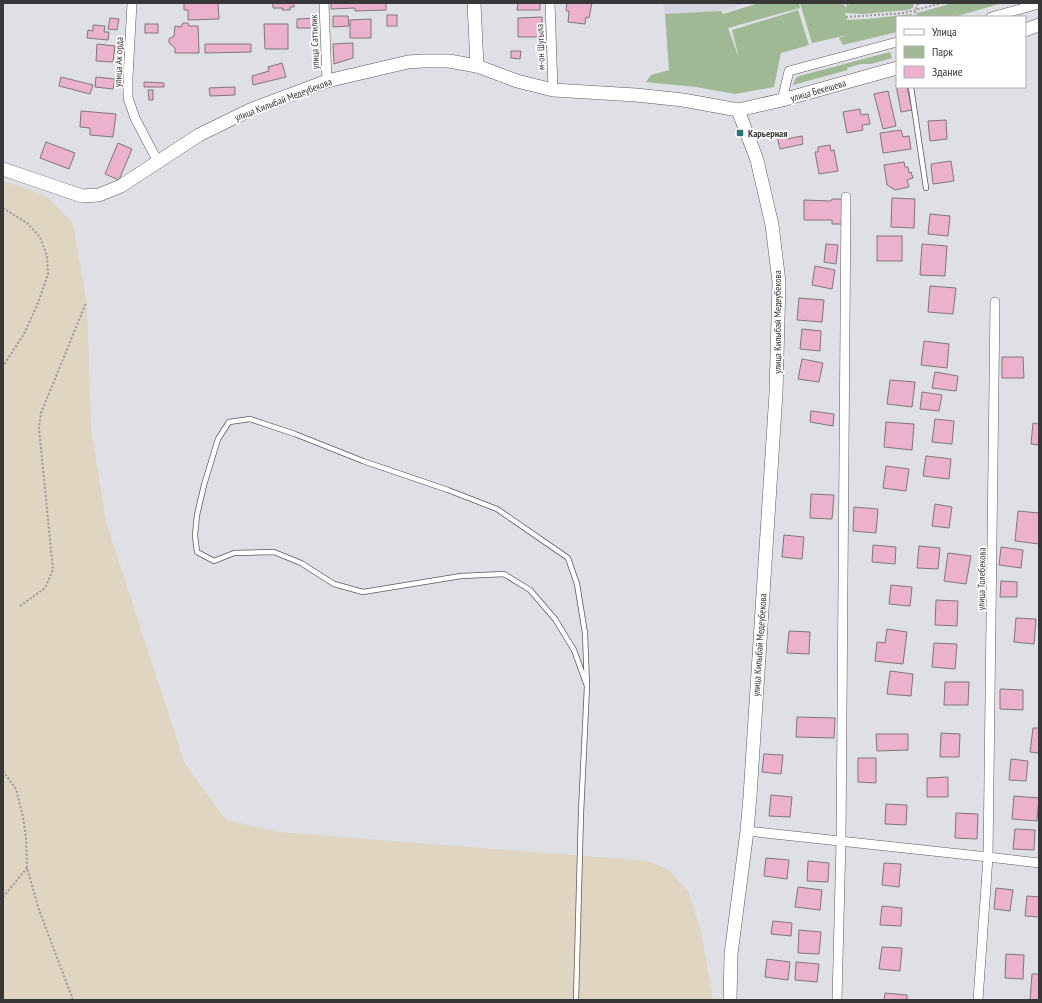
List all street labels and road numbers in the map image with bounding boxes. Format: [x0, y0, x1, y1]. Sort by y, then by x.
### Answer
street label: улица Саттилик [307, 14, 322, 70]
street label: м-он Шугыла [533, 24, 548, 70]
street label: улица Ак орда [111, 37, 126, 87]
street label: улица Килыбай Медеубекова [233, 75, 334, 124]
street label: улица Бекешева [789, 76, 847, 105]
street label: улица Килыбай Медеубекова [771, 270, 784, 374]
street label: улица Толебекова [974, 547, 989, 611]
street label: улица Килыбай Медеубекова [749, 593, 770, 697]

